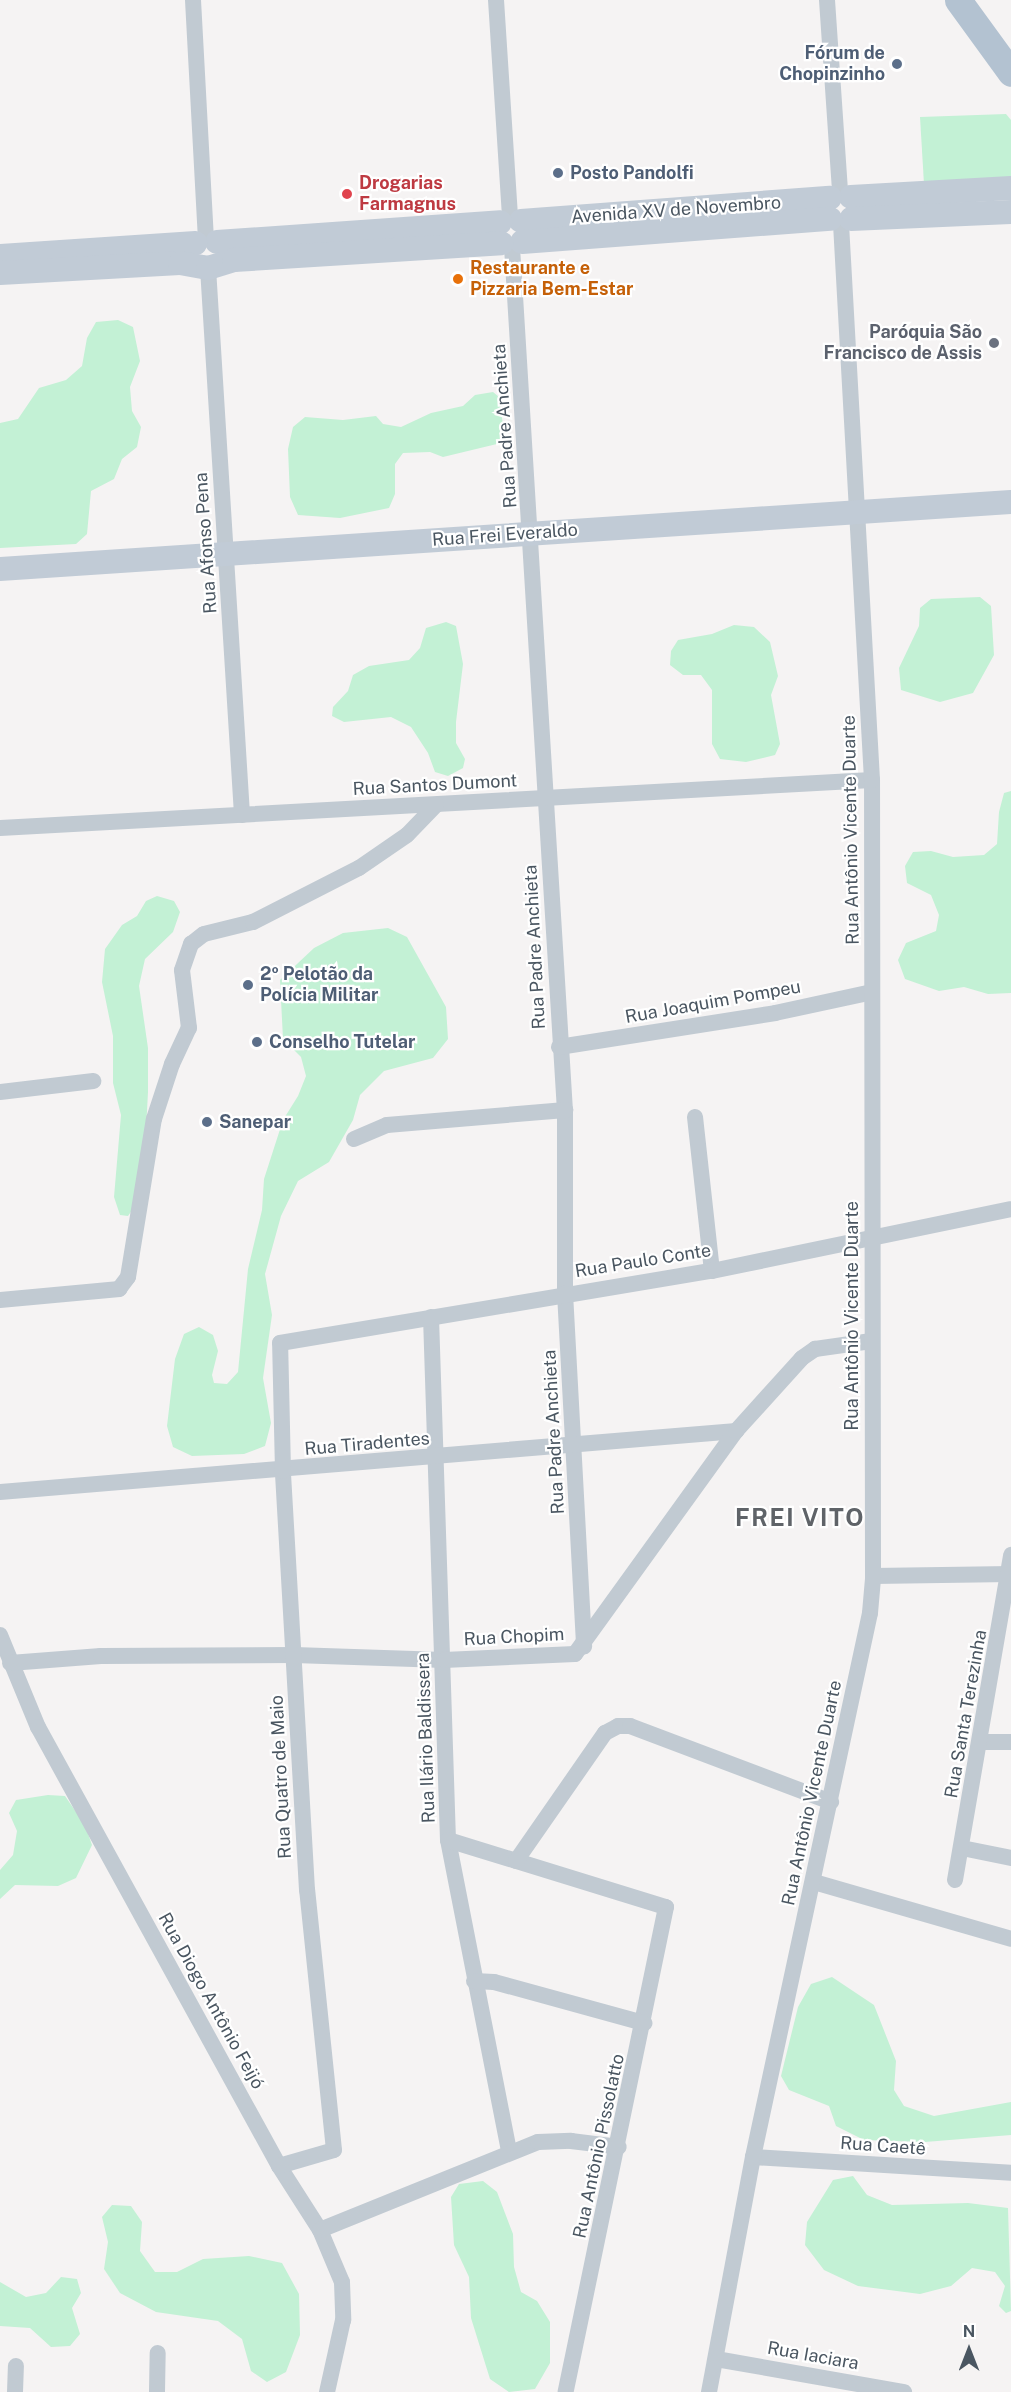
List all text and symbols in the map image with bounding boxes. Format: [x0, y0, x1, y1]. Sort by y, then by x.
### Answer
place label: Fórum de Chopinzinho [779, 43, 885, 86]
marker: Fórum de Chopinzinho [890, 57, 904, 71]
place label: Posto Pandolfi [570, 162, 694, 184]
marker: Posto Pandolfi [551, 166, 565, 180]
place label: Drogarias Farmagnus [359, 173, 456, 216]
marker: Drogarias Farmagnus [340, 187, 354, 201]
street label: Avenida XV de Novembro [570, 192, 782, 228]
place label: Restaurante e Pizzaria Bem-Estar [470, 258, 633, 300]
marker: Restaurante e Pizzaria Bem-Estar [451, 272, 465, 286]
place label: Paróquia São Francisco de Assis [823, 322, 982, 364]
marker: Paróquia São Francisco de Assis [987, 336, 1001, 350]
street label: Rua Padre Anchieta [488, 343, 522, 509]
street label: Rua Afonso Pena [190, 472, 222, 614]
street label: Rua Frei Everaldo [431, 519, 579, 551]
street label: Rua Antônio Vicente Duarte [838, 715, 864, 945]
street label: Rua Santos Dumont [352, 770, 518, 800]
street label: Rua Padre Anchieta [520, 864, 550, 1030]
place label: 2º Pelotão da Polícia Militar [260, 964, 378, 1006]
street label: Rua Joaquim Pompeu [623, 976, 803, 1028]
marker: 2º Pelotão da Polícia Militar [241, 978, 255, 992]
place label: Conselho Tutelar [269, 1031, 415, 1053]
marker: Conselho Tutelar [250, 1035, 264, 1049]
place label: Sanepar [219, 1111, 291, 1133]
marker: Sanepar [200, 1115, 214, 1129]
street label: Rua Antônio Vicente Duarte [841, 1201, 863, 1431]
street label: Rua Paulo Conte [573, 1240, 713, 1282]
street label: Rua Padre Anchieta [539, 1349, 569, 1515]
street label: Rua Tiradentes [303, 1428, 431, 1460]
district label: FREI VITO [735, 1504, 865, 1532]
street label: Rua Chopim [463, 1624, 565, 1650]
street label: Rua Santa Terezinha [941, 1628, 991, 1800]
street label: Rua Ilário Baldissera [412, 1652, 440, 1824]
street label: Rua Antônio Vicente Duarte [777, 1678, 847, 1908]
street label: Rua Quatro de Maio [266, 1694, 296, 1860]
street label: Rua Diogo Antônio Feijó [153, 1909, 269, 2093]
street label: Rua Antônio Pissolatto [569, 2052, 629, 2240]
street label: Rua Caetê [839, 2132, 927, 2160]
north arrow [939, 2320, 999, 2380]
text: N [963, 2322, 975, 2341]
street label: Rua Iaciara [766, 2337, 860, 2375]

